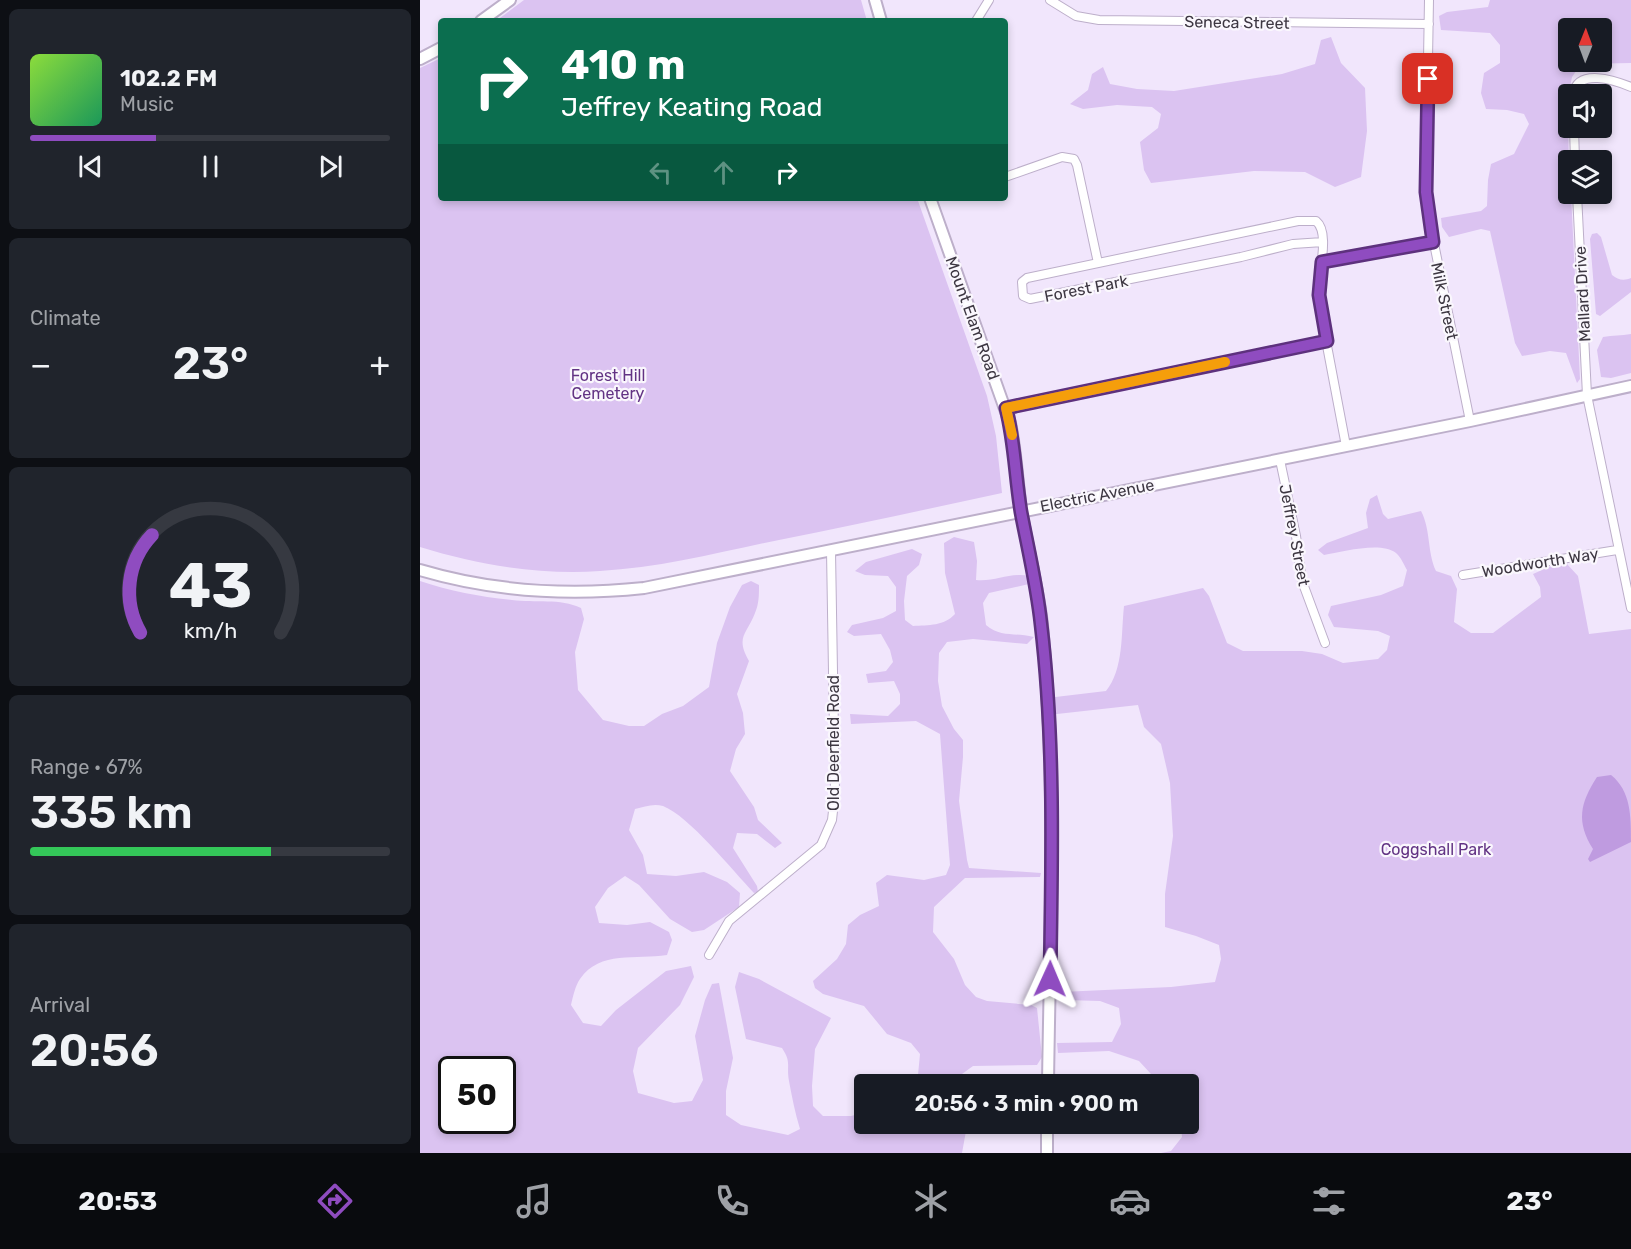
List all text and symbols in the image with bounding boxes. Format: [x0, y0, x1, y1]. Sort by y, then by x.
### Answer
street label: Seneca Street [1184, 12, 1290, 33]
north arrow [1558, 18, 1612, 72]
map controls [1558, 18, 1612, 204]
text: 410 m [561, 40, 686, 90]
icon: right [462, 42, 540, 120]
pin [1402, 53, 1453, 104]
icon: arrive [1411, 62, 1444, 95]
text: 102.2 FM [120, 65, 217, 92]
button: sound [1558, 84, 1612, 138]
text: Jeffrey Keating Road [561, 91, 823, 123]
text: Music [120, 92, 174, 116]
icon: previous [74, 150, 107, 183]
icon: pause [194, 150, 227, 183]
icon: next [314, 150, 347, 183]
button: layers [1558, 150, 1612, 204]
icon: left [644, 156, 677, 189]
icon: ahead [707, 156, 740, 189]
icon: right [770, 156, 803, 189]
street label: Mallard Drive [1570, 246, 1594, 342]
street label: Mount Elam Road [941, 254, 1004, 382]
street label: Milk Street [1427, 261, 1462, 342]
street label: Forest Park [1043, 271, 1130, 306]
text: Climate [30, 306, 101, 330]
text: 23° [173, 337, 248, 390]
text: − [30, 345, 51, 384]
text: + [369, 345, 390, 384]
park label: Forest Hill Cemetery [571, 366, 645, 403]
street label: Electric Avenue [1038, 475, 1156, 516]
street label: Jeffrey Street [1275, 483, 1314, 588]
street label: Woodworth Way [1480, 544, 1600, 581]
text: 43 [168, 550, 252, 624]
text: km/h [183, 619, 237, 644]
street label: Old Deerfield Road [824, 675, 843, 811]
text: Range · 67% [30, 755, 143, 779]
text: 335 km [30, 786, 193, 839]
park label: Coggshall Park [1381, 840, 1492, 859]
position arrow [1018, 947, 1082, 1011]
text: Arrival [30, 993, 90, 1017]
text: 20:56 [30, 1024, 158, 1077]
speed limit sign: 50 [438, 1056, 516, 1134]
text: 20:56 · 3 min · 900 m [915, 1090, 1138, 1117]
icon: directions [314, 1180, 356, 1222]
icon: music [513, 1180, 555, 1222]
icon: phone [711, 1180, 753, 1222]
icon: climate [910, 1180, 952, 1222]
icon: car [1109, 1180, 1151, 1222]
icon: filters [1308, 1180, 1350, 1222]
text: 20:53 [78, 1185, 157, 1217]
text: 23° [1506, 1185, 1553, 1217]

